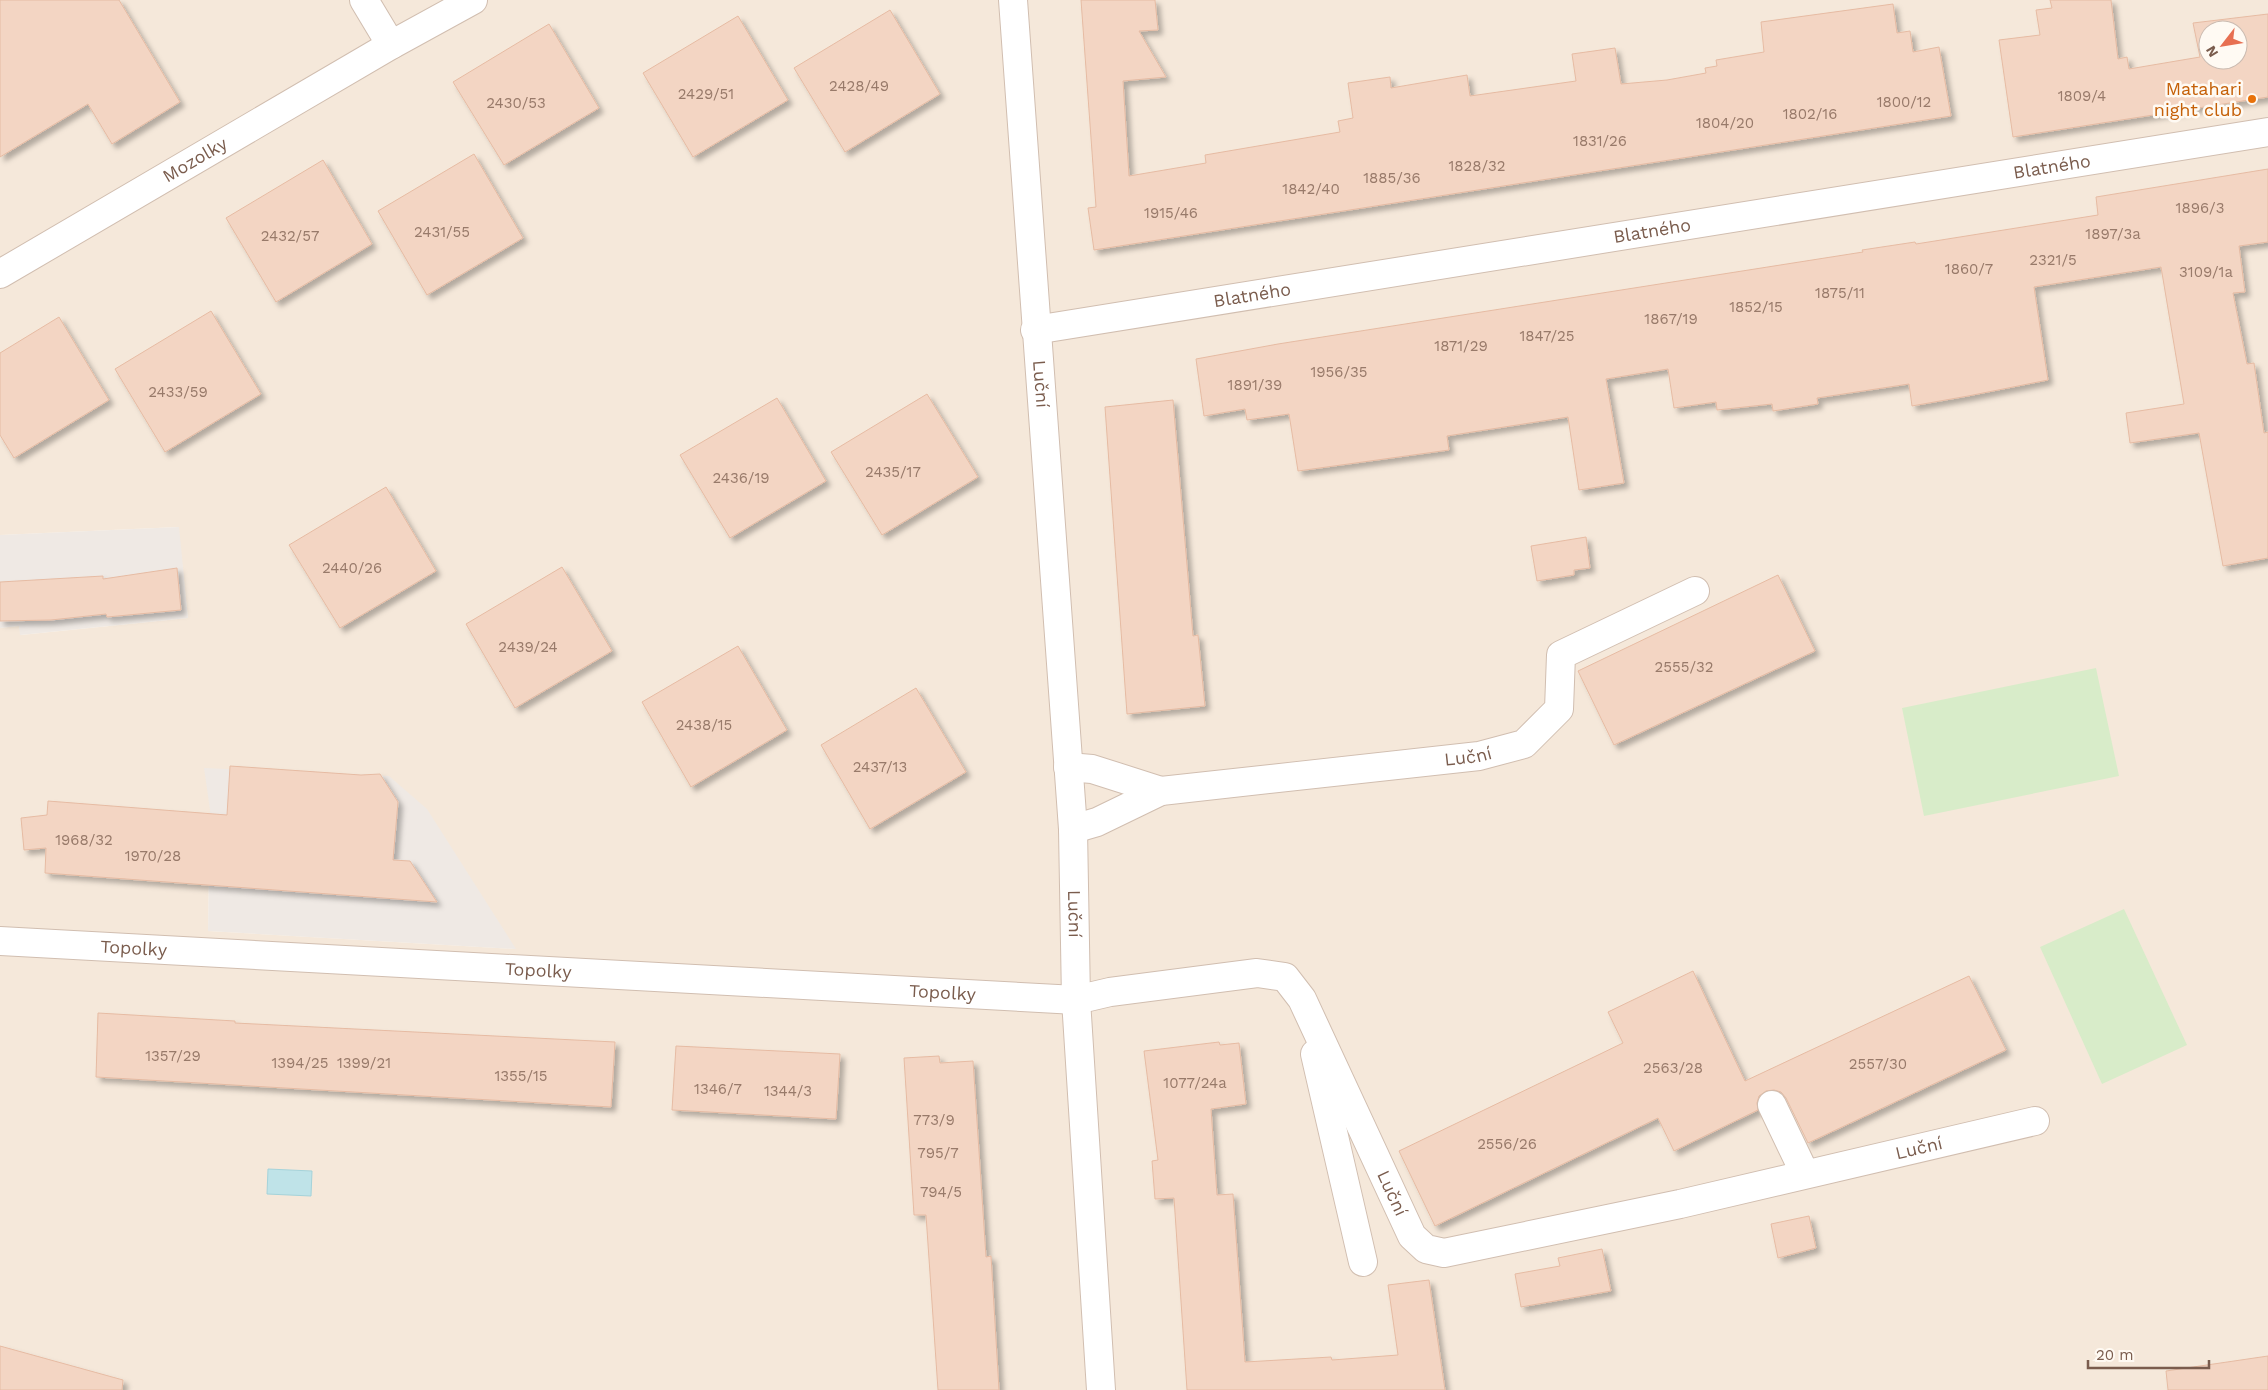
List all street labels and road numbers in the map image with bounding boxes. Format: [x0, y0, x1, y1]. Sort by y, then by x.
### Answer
street label: Mozolky [159, 132, 231, 186]
street label: Blatného [2012, 150, 2092, 183]
street label: Blatného [1612, 214, 1692, 247]
street label: Blatného [1212, 278, 1292, 311]
street label: Luční [1029, 359, 1054, 409]
street label: Luční [1443, 742, 1494, 770]
street label: Luční [1064, 890, 1086, 938]
street label: Topolky [100, 936, 168, 960]
street label: Topolky [504, 958, 573, 982]
street label: Topolky [909, 980, 977, 1005]
street label: Luční [1893, 1132, 1945, 1163]
street label: Luční [1373, 1167, 1412, 1219]

